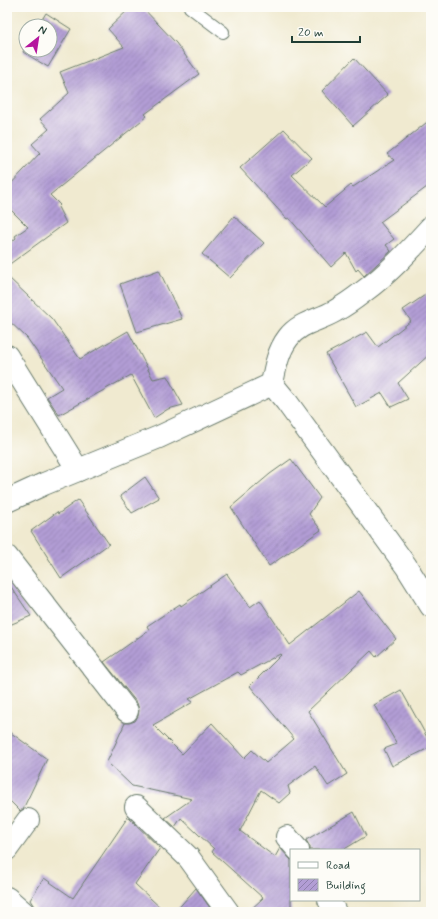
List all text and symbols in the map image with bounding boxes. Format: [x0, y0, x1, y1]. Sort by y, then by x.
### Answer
north arrow [18, 18, 58, 58]
scale bar [292, 18, 360, 44]
text: N [36, 22, 49, 38]
text: 20 m [298, 25, 324, 41]
legend [290, 849, 420, 901]
text: Road [326, 858, 350, 874]
text: Building [326, 878, 366, 895]

